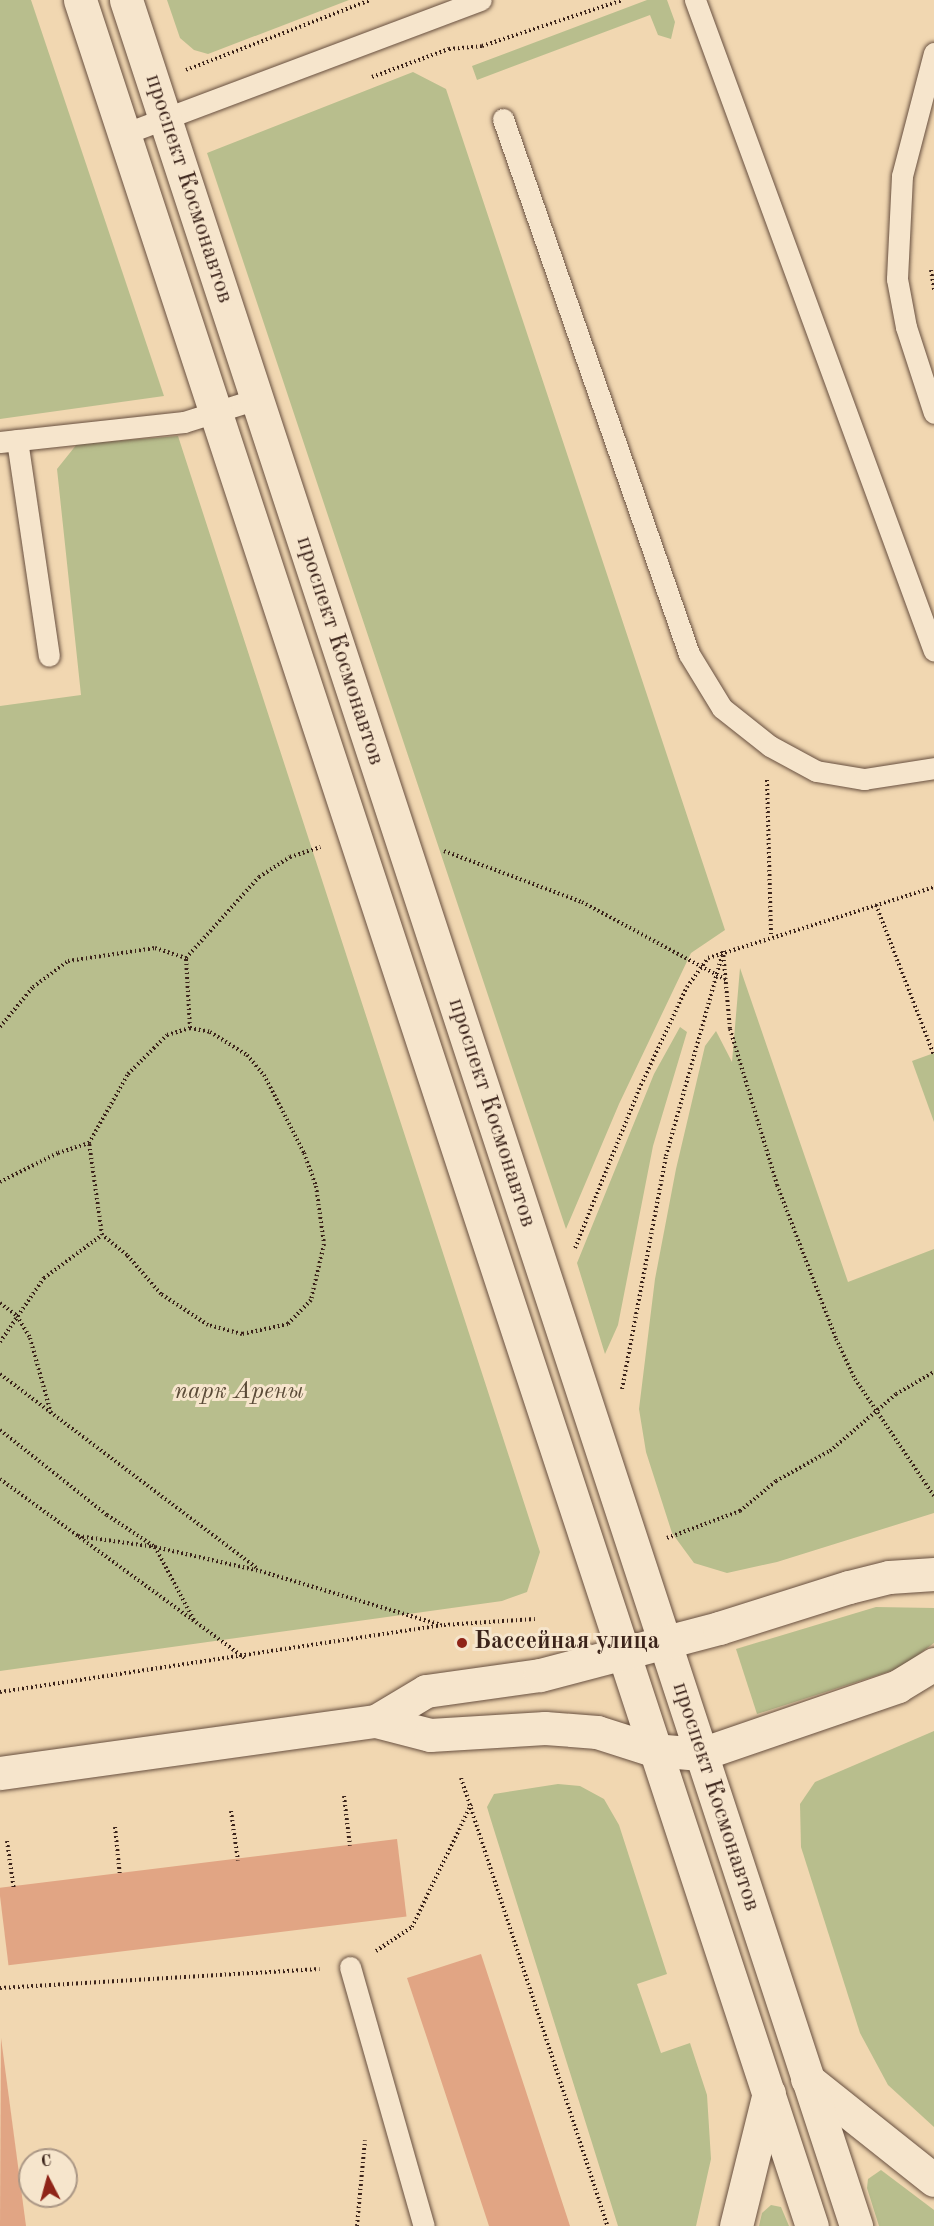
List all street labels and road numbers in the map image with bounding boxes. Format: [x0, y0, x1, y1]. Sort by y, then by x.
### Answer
street label: проспект Космонавтов [137, 71, 239, 307]
street label: проспект Космонавтов [288, 533, 390, 769]
street label: проспект Космонавтов [440, 995, 542, 1231]
street label: проспект Космонавтов [664, 1679, 766, 1915]

